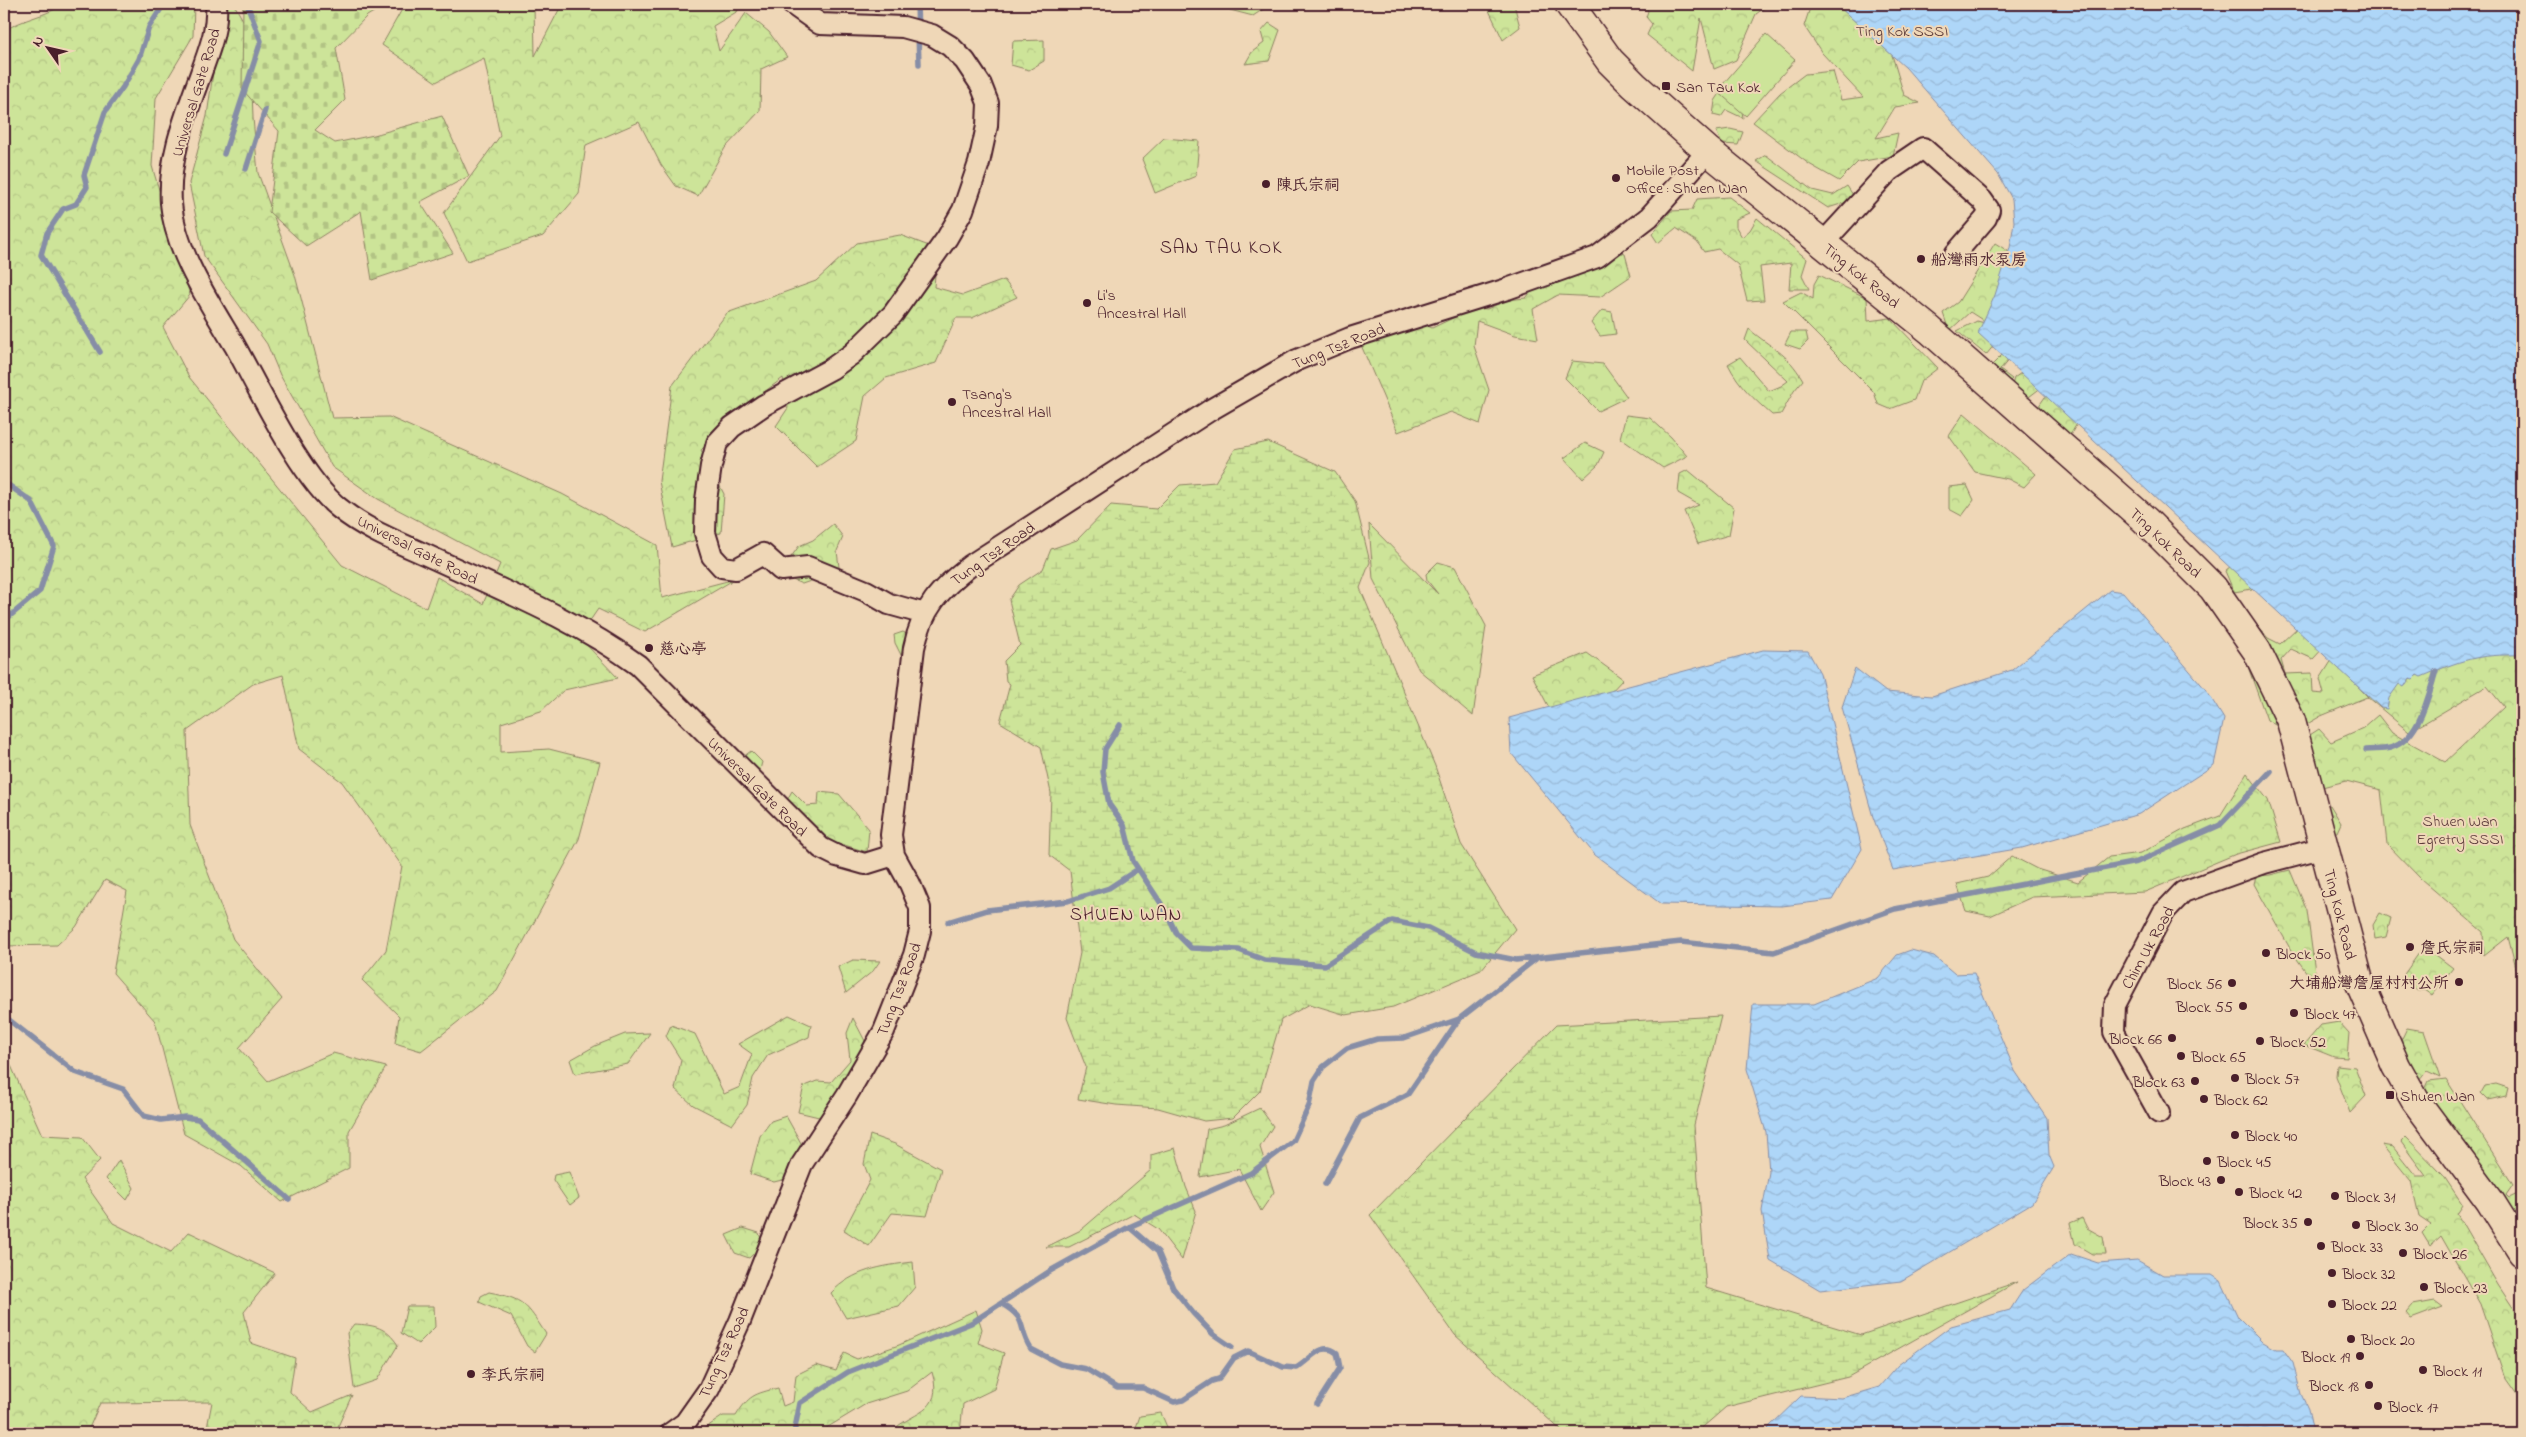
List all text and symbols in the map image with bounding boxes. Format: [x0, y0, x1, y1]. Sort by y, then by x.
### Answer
park label: Ting Kok SSSI [1856, 20, 1948, 44]
north arrow [22, 22, 72, 72]
street label: Universal Gate Road [166, 25, 228, 160]
text: N [27, 32, 50, 51]
place label: San Tau Kok [1676, 76, 1761, 100]
marker: San Tau Kok [1660, 80, 1672, 92]
place label: Mobile Post Office : Shuen Wan [1626, 159, 1748, 201]
marker: Mobile Post Office : Shuen Wan [1610, 172, 1622, 184]
place label: 陳氏宗祠 [1276, 174, 1340, 198]
marker: 陳氏宗祠 [1260, 178, 1272, 190]
district label: SAN TAU KOK [1160, 235, 1282, 262]
street label: Ting Kok Road [1817, 238, 1904, 315]
place label: 船灣雨水泵房 [1931, 249, 2027, 273]
marker: 船灣雨水泵房 [1915, 253, 1927, 265]
place label: Li's Ancestral Hall [1097, 284, 1186, 326]
marker: Li's Ancestral Hall [1081, 297, 1093, 309]
street label: Tung Tsz Road [1289, 317, 1389, 376]
place label: Tsang's Ancestral Hall [962, 383, 1051, 425]
marker: Tsang's Ancestral Hall [946, 396, 958, 408]
street label: Ting Kok Road [2123, 503, 2206, 584]
street label: Universal Gate Road [352, 510, 482, 592]
street label: Tung Tsz Road [946, 517, 1040, 593]
place label: 慈心亭 [659, 638, 707, 662]
marker: 慈心亭 [643, 642, 655, 654]
street label: Universal Gate Road [701, 732, 812, 843]
park label: Shuen Wan Egretry SSSI [2417, 810, 2503, 852]
street label: Ting Kok Road [2316, 867, 2362, 962]
district label: SHUEN WAN [1070, 902, 1182, 929]
street label: Chim Uk Road [2116, 902, 2181, 994]
place label: 詹氏宗祠 [2420, 937, 2484, 961]
street label: Tung Tsz Road [871, 939, 929, 1040]
marker: 詹氏宗祠 [2404, 941, 2416, 953]
place label: Block 50 [2275, 943, 2331, 967]
marker: Block 50 [2260, 947, 2272, 959]
place label: 大埔船灣詹屋村村公所 [2289, 972, 2449, 996]
place label: Block 56 [2166, 973, 2222, 997]
marker: 大埔船灣詹屋村村公所 [2453, 976, 2465, 988]
marker: Block 56 [2226, 977, 2238, 989]
place label: Block 55 [2175, 996, 2233, 1020]
marker: Block 55 [2237, 1000, 2249, 1012]
place label: Block 47 [2303, 1003, 2357, 1027]
marker: Block 47 [2288, 1007, 2300, 1019]
place label: Block 66 [2108, 1028, 2162, 1052]
place label: Block 52 [2269, 1031, 2326, 1055]
marker: Block 66 [2166, 1032, 2178, 1044]
marker: Block 52 [2254, 1035, 2266, 1047]
place label: Block 65 [2190, 1046, 2246, 1070]
marker: Block 65 [2175, 1050, 2187, 1062]
place label: Block 57 [2244, 1068, 2300, 1092]
place label: Block 63 [2131, 1071, 2185, 1095]
marker: Block 57 [2229, 1072, 2241, 1084]
marker: Block 63 [2189, 1075, 2201, 1087]
place label: Shuen Wan [2400, 1085, 2475, 1109]
place label: Block 62 [2213, 1089, 2268, 1113]
marker: Shuen Wan [2384, 1089, 2396, 1101]
marker: Block 62 [2198, 1093, 2210, 1105]
place label: Block 40 [2244, 1125, 2298, 1149]
marker: Block 40 [2229, 1129, 2241, 1141]
place label: Block 45 [2216, 1151, 2272, 1175]
marker: Block 45 [2201, 1155, 2213, 1167]
place label: Block 43 [2158, 1170, 2211, 1194]
marker: Block 43 [2215, 1174, 2227, 1186]
place label: Block 42 [2248, 1182, 2303, 1206]
marker: Block 42 [2233, 1186, 2245, 1198]
place label: Block 31 [2344, 1186, 2396, 1210]
marker: Block 31 [2329, 1190, 2341, 1202]
place label: Block 35 [2242, 1212, 2298, 1236]
place label: Block 30 [2365, 1215, 2419, 1239]
marker: Block 35 [2302, 1216, 2314, 1228]
marker: Block 30 [2350, 1219, 2362, 1231]
place label: Block 33 [2330, 1236, 2383, 1260]
marker: Block 33 [2315, 1240, 2327, 1252]
place label: Block 26 [2412, 1243, 2467, 1267]
marker: Block 26 [2397, 1247, 2409, 1259]
place label: Block 32 [2341, 1263, 2396, 1287]
marker: Block 32 [2326, 1267, 2338, 1279]
place label: Block 23 [2433, 1277, 2488, 1301]
marker: Block 23 [2418, 1281, 2430, 1293]
place label: Block 22 [2341, 1294, 2397, 1318]
marker: Block 22 [2326, 1298, 2338, 1310]
street label: Tung Tsz Road [693, 1303, 756, 1403]
place label: Block 20 [2360, 1329, 2415, 1353]
marker: Block 20 [2345, 1333, 2357, 1345]
place label: Block 19 [2300, 1346, 2350, 1370]
marker: Block 19 [2354, 1350, 2366, 1362]
place label: Block 11 [2432, 1360, 2482, 1384]
place label: 李氏宗祠 [481, 1364, 545, 1388]
marker: Block 11 [2417, 1364, 2429, 1376]
marker: 李氏宗祠 [465, 1368, 477, 1380]
place label: Block 18 [2308, 1375, 2359, 1399]
marker: Block 18 [2363, 1379, 2375, 1391]
place label: Block 17 [2387, 1396, 2439, 1420]
marker: Block 17 [2372, 1400, 2384, 1412]

